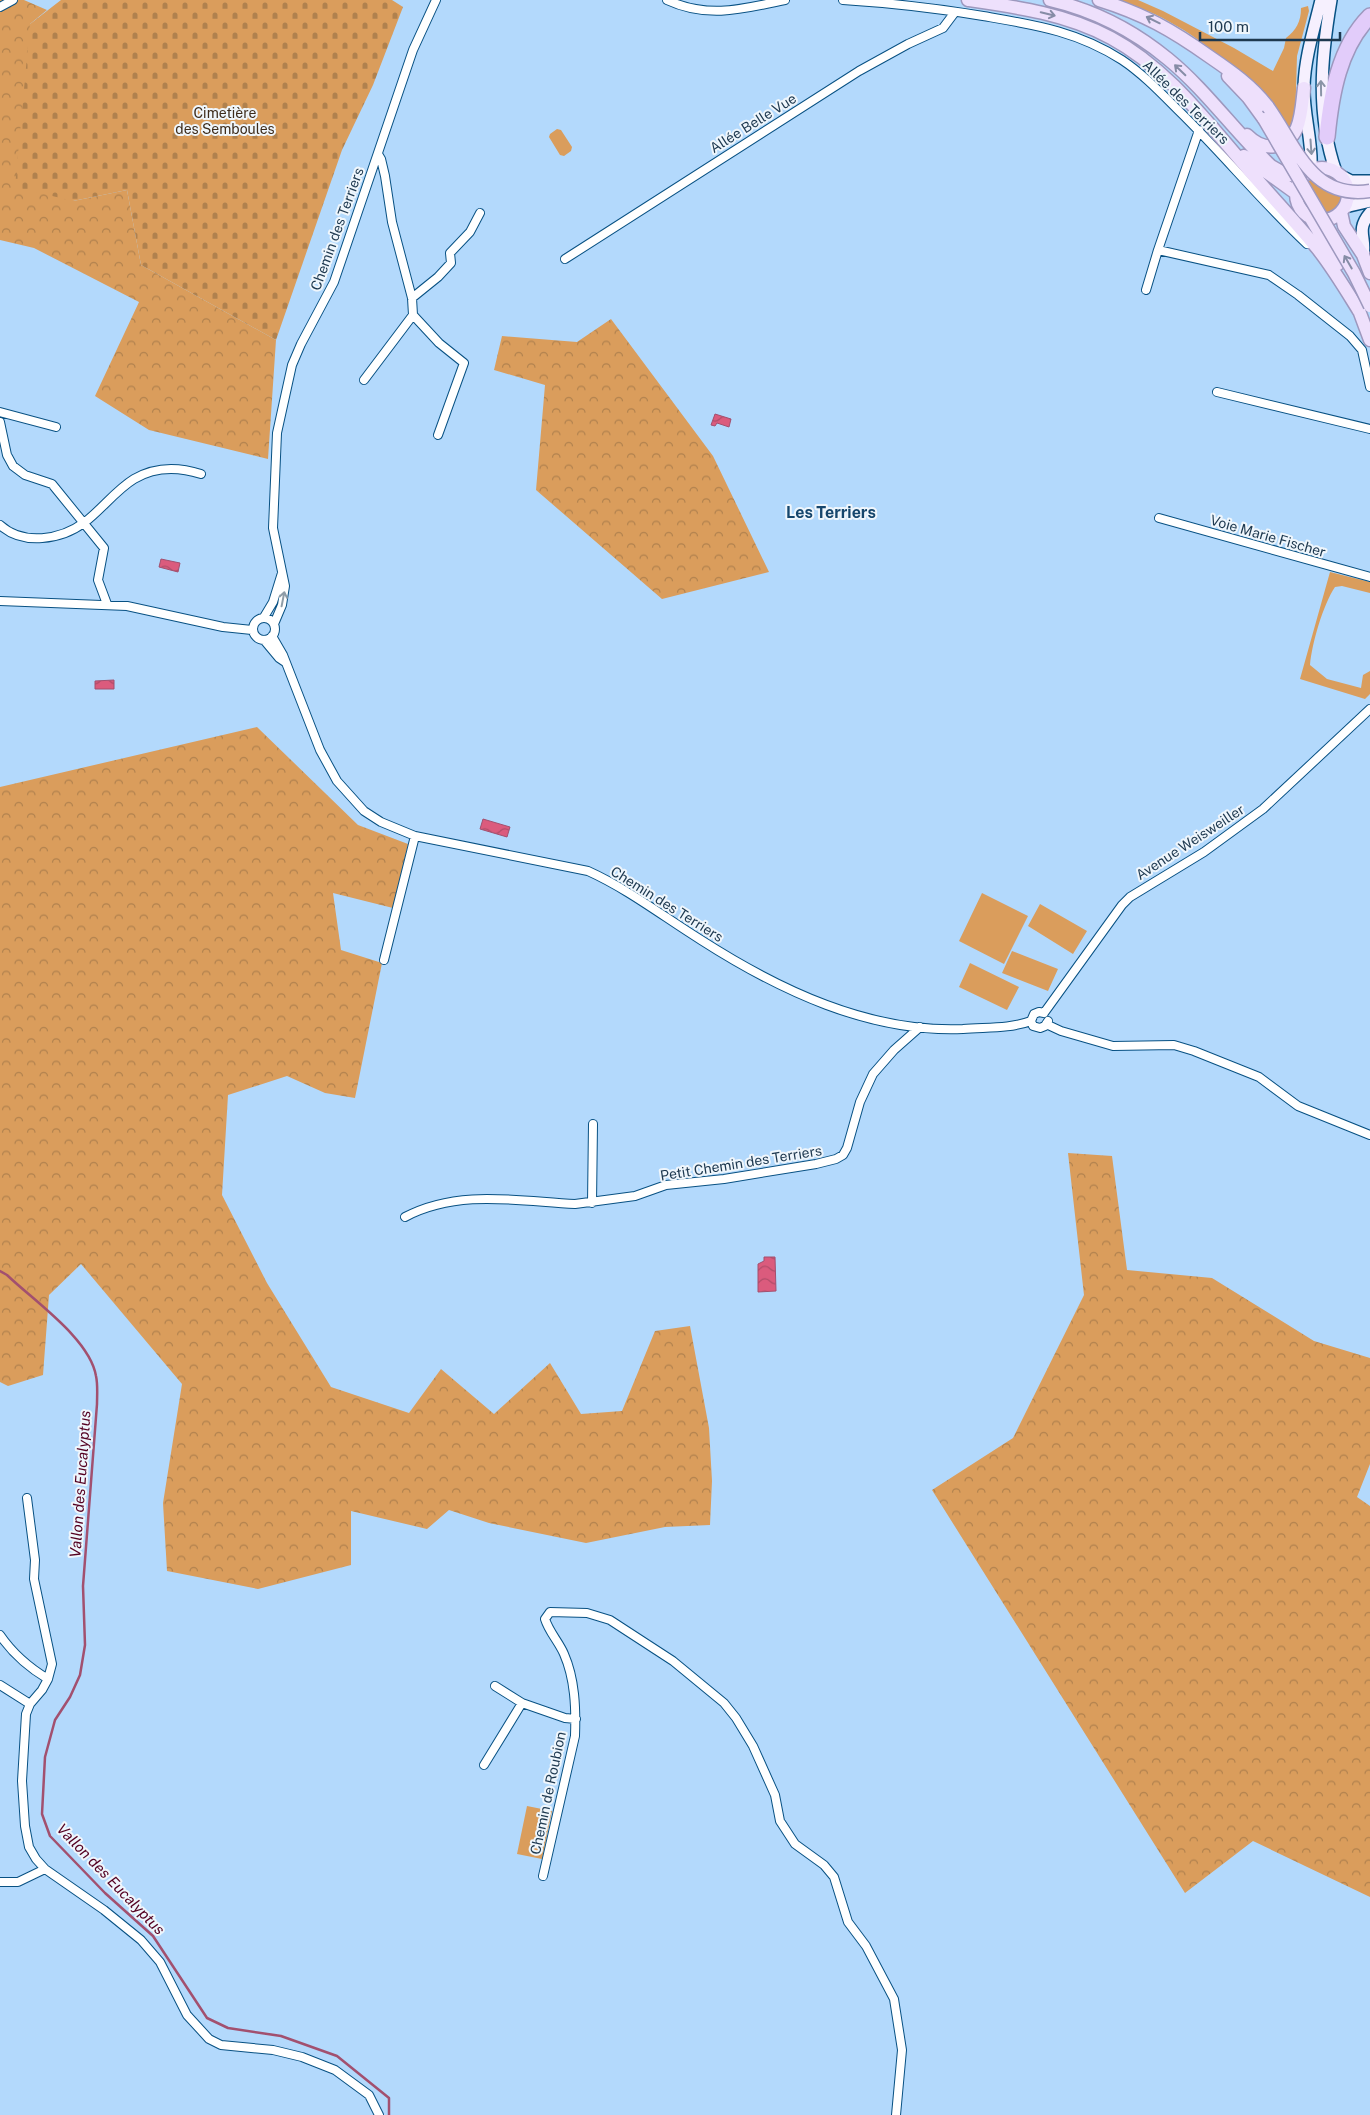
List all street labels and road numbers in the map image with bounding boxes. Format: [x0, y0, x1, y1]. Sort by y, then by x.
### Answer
street label: Allée des Terriers [1140, 57, 1232, 147]
street label: Allée Belle Vue [707, 90, 799, 156]
street label: Chemin des Terriers [307, 165, 367, 293]
street label: Voie Marie Fischer [1208, 512, 1328, 560]
street label: Avenue Weisweiller [1133, 801, 1247, 883]
street label: Chemin des Terriers [608, 863, 726, 945]
street label: Petit Chemin des Terriers [659, 1142, 823, 1184]
street label: Chemin de Roubion [527, 1730, 569, 1856]

